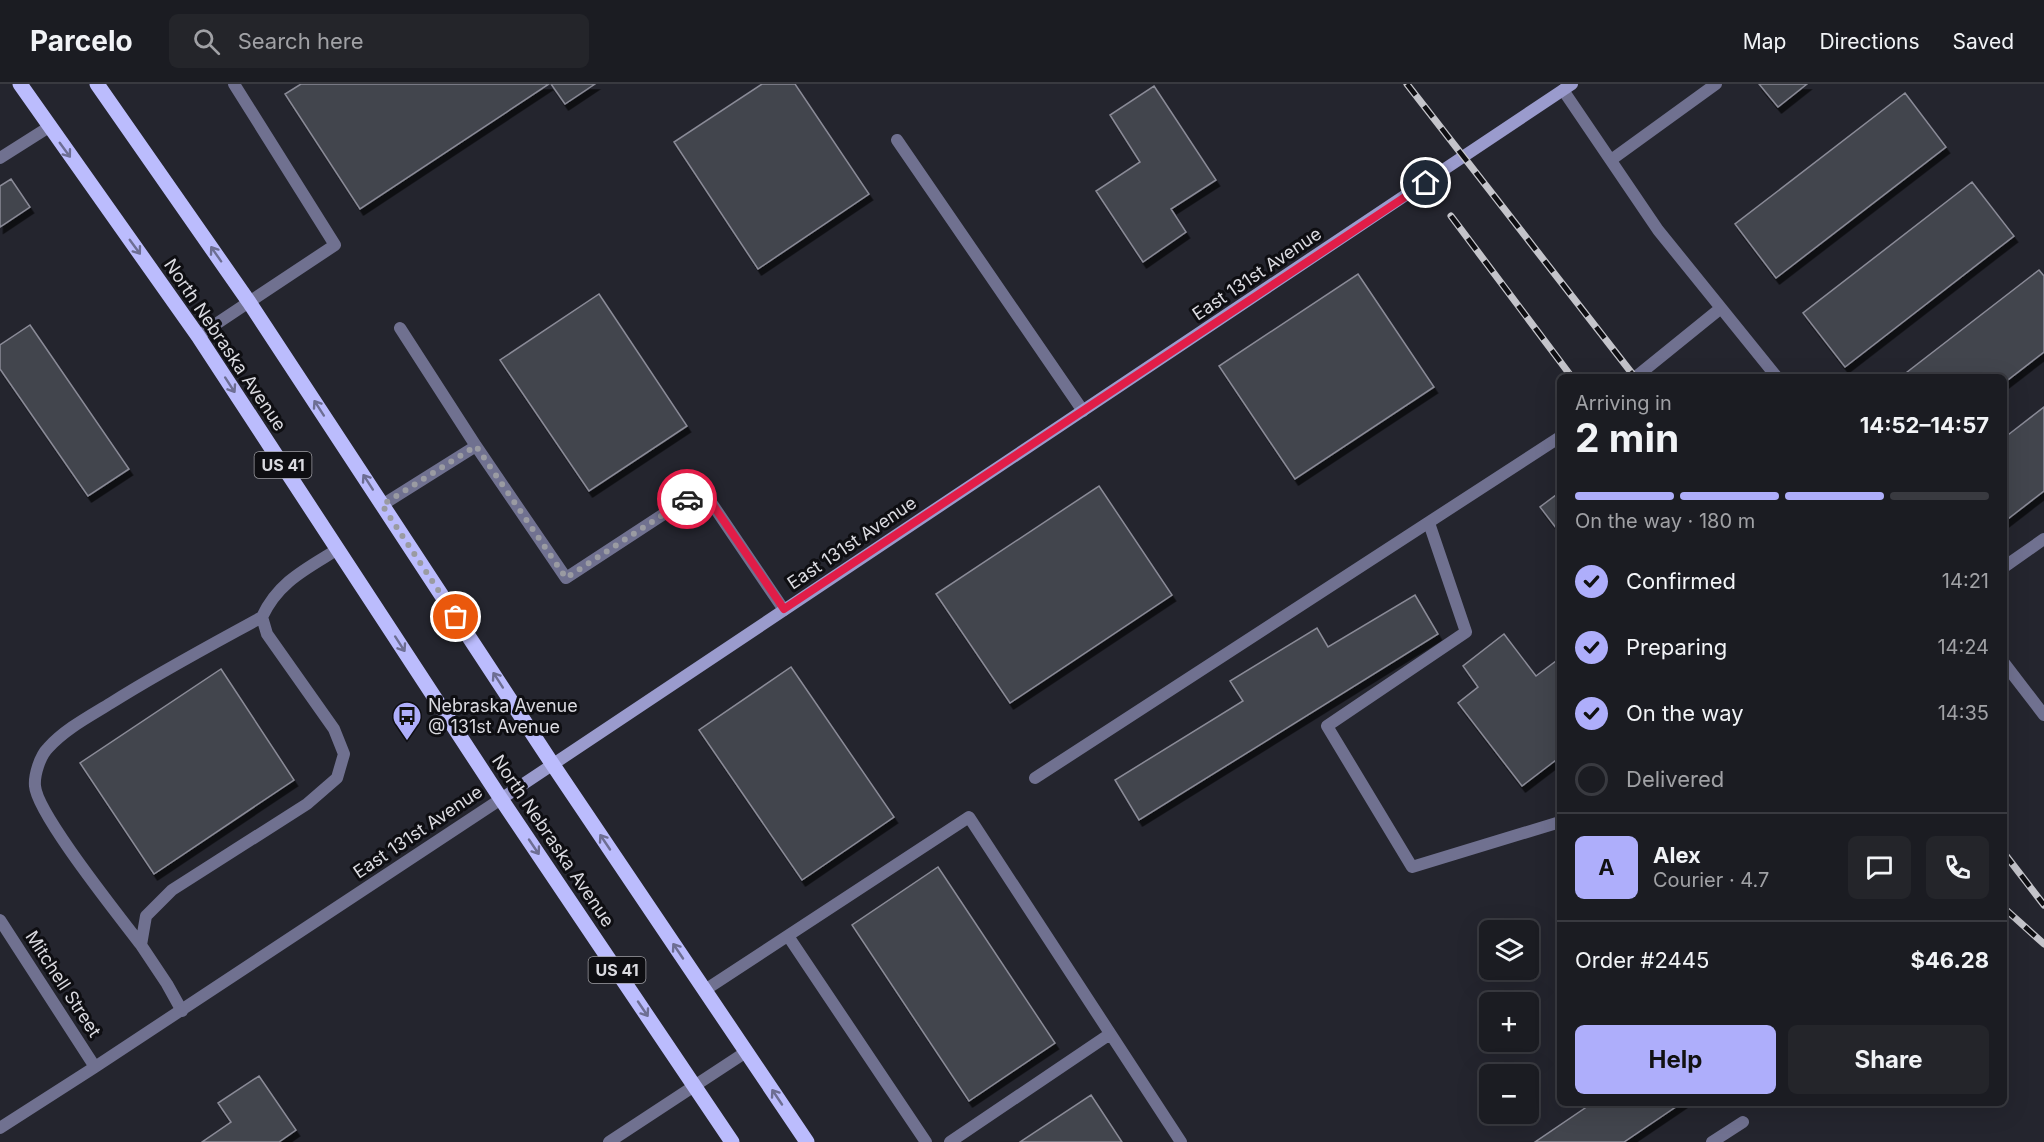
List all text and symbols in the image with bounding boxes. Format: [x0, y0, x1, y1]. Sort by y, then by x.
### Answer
search box [169, 14, 589, 68]
text: Parcelo [30, 24, 133, 58]
icon: search [190, 25, 223, 58]
text: Search here [238, 28, 363, 54]
text: Map [1743, 29, 1786, 54]
text: Directions [1819, 29, 1920, 54]
text: Saved [1953, 29, 2014, 54]
one-way arrow [59, 141, 71, 157]
pin [1400, 157, 1451, 208]
icon: home [1409, 166, 1442, 199]
street label: East 131st Avenue [1188, 223, 1325, 324]
one-way arrow [129, 239, 141, 255]
one-way arrow [210, 246, 222, 263]
street label: North Nebraska Avenue [160, 255, 291, 435]
one-way arrow [224, 376, 236, 392]
text: Arriving in [1575, 391, 1672, 415]
one-way arrow [313, 400, 325, 416]
text: 14:52–14:57 [1860, 412, 1989, 438]
text: 2 min [1575, 414, 1679, 461]
road number: US 41 [254, 452, 312, 478]
courier [657, 469, 717, 529]
one-way arrow [362, 474, 374, 491]
icon: car [671, 483, 704, 516]
street label: East 131st Avenue [783, 492, 920, 593]
text: On the way · 180 m [1575, 509, 1755, 533]
icon: check [1575, 565, 1608, 598]
text: Confirmed [1626, 568, 1736, 594]
text: 14:21 [1942, 569, 1989, 593]
pin [430, 591, 481, 642]
icon: bag [439, 600, 472, 633]
icon: check [1575, 631, 1608, 664]
text: Preparing [1626, 634, 1727, 660]
one-way arrow [394, 635, 406, 651]
text: 14:24 [1937, 635, 1989, 659]
one-way arrow [492, 673, 504, 689]
place label: Nebraska Avenue @ 131st Avenue [428, 695, 578, 737]
icon: check [1575, 697, 1608, 730]
bus stop icon: Nebraska Avenue @ 131st Avenue [391, 700, 423, 742]
text: On the way [1626, 700, 1744, 726]
text: 14:35 [1938, 701, 1989, 725]
street label: North Nebraska Avenue [488, 751, 619, 931]
text: Delivered [1626, 766, 1724, 792]
street label: East 131st Avenue [349, 781, 486, 882]
one-way arrow [599, 834, 611, 850]
button: chat [1848, 836, 1911, 899]
button: phone [1926, 836, 1989, 899]
one-way arrow [528, 838, 540, 855]
text: Alex [1653, 842, 1701, 868]
text: A [1598, 854, 1615, 880]
text: Courier · 4.7 [1653, 868, 1769, 892]
map controls [1479, 920, 1539, 1124]
button: layers [1479, 920, 1539, 980]
street label: Mitchell Street [21, 927, 106, 1041]
one-way arrow [672, 943, 684, 960]
text: Order #2445 [1575, 947, 1709, 973]
text: $46.28 [1911, 947, 1989, 973]
road number: US 41 [588, 957, 646, 983]
button: + [1479, 992, 1539, 1052]
one-way arrow [637, 1000, 649, 1017]
button: Help [1575, 1025, 1776, 1094]
button: Share [1788, 1025, 1989, 1094]
button: − [1479, 1064, 1539, 1124]
one-way arrow [770, 1089, 782, 1106]

